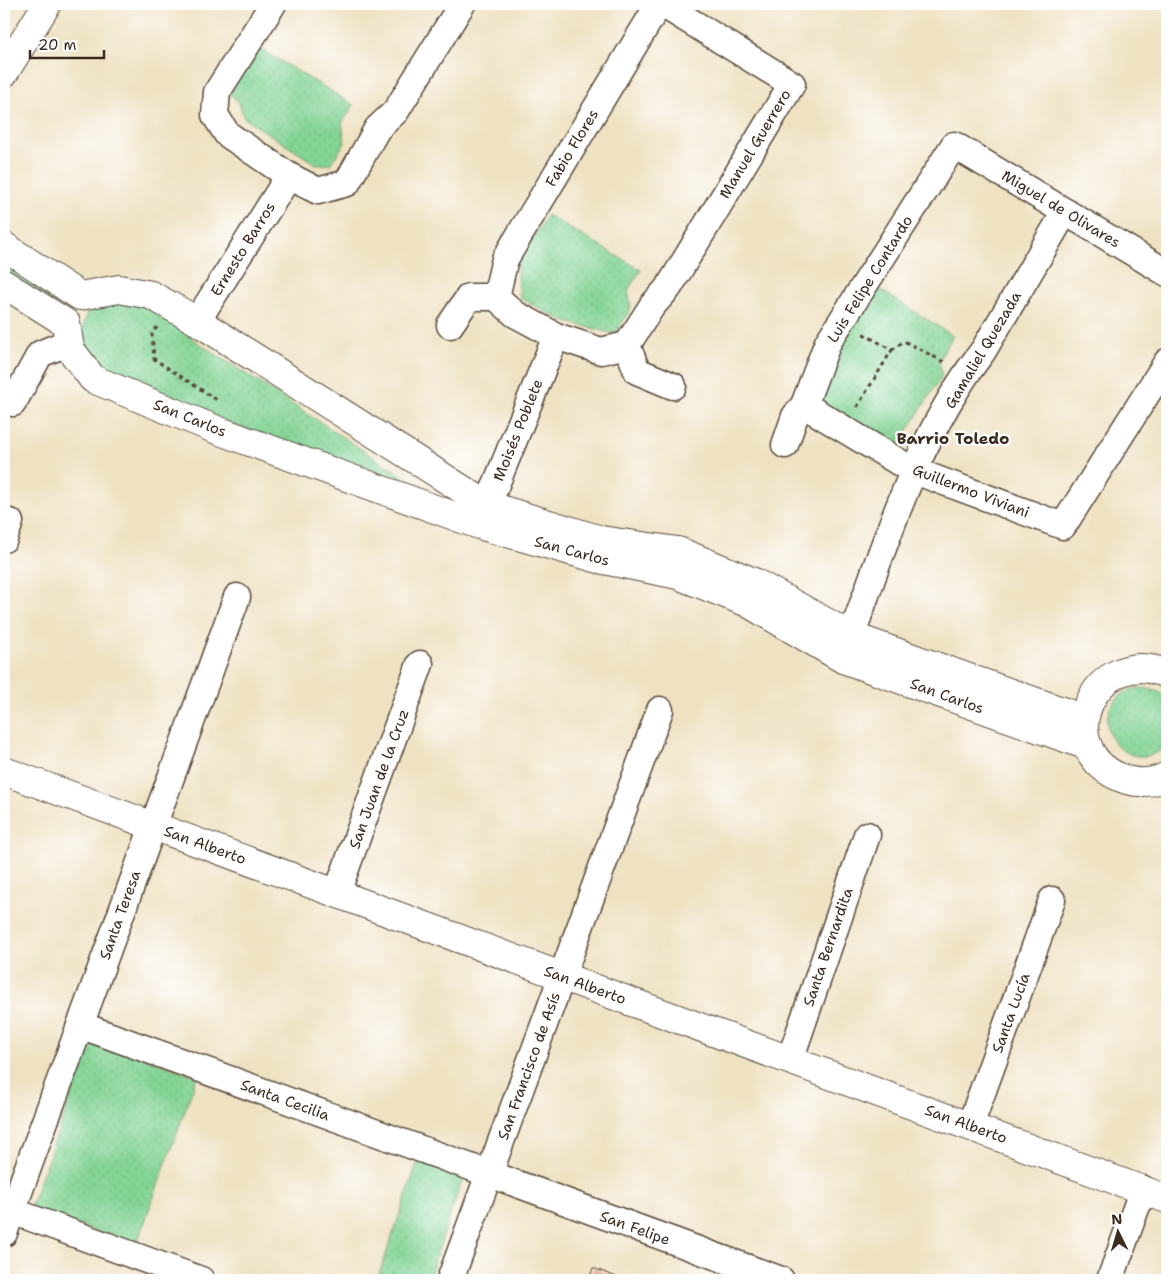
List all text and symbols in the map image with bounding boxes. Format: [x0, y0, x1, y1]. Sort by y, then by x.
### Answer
scale bar [30, 28, 104, 60]
text: 20 m [38, 35, 77, 55]
street label: Manuel Guerrero [715, 86, 795, 202]
street label: Fabio Flores [541, 106, 603, 190]
street label: Miguel de Olivares [998, 166, 1124, 252]
street label: Ernesto Barros [206, 198, 280, 300]
street label: Luis Felipe Contardo [823, 212, 917, 346]
street label: Gamaliel Quezada [940, 287, 1026, 412]
street label: Moisés Poblete [488, 376, 548, 484]
street label: San Carlos [150, 394, 230, 442]
district label: Barrio Toledo [897, 428, 1009, 449]
street label: Guillermo Viviani [910, 460, 1032, 522]
street label: San Carlos [532, 531, 612, 571]
street label: San Carlos [907, 673, 987, 719]
street label: San Juan de la Cruz [344, 706, 414, 852]
street label: San Alberto [161, 821, 249, 869]
street label: Santa Teresa [95, 867, 146, 962]
street label: Santa Bernardita [798, 884, 858, 1009]
street label: San Alberto [541, 961, 629, 1009]
street label: Santa Lucía [987, 970, 1035, 1056]
street label: San Francisco de Asís [493, 989, 565, 1143]
street label: Santa Cecilia [238, 1075, 333, 1126]
street label: San Alberto [922, 1100, 1010, 1148]
street label: San Felipe [597, 1206, 673, 1250]
north arrow [1094, 1206, 1144, 1256]
text: N [1111, 1210, 1123, 1228]

